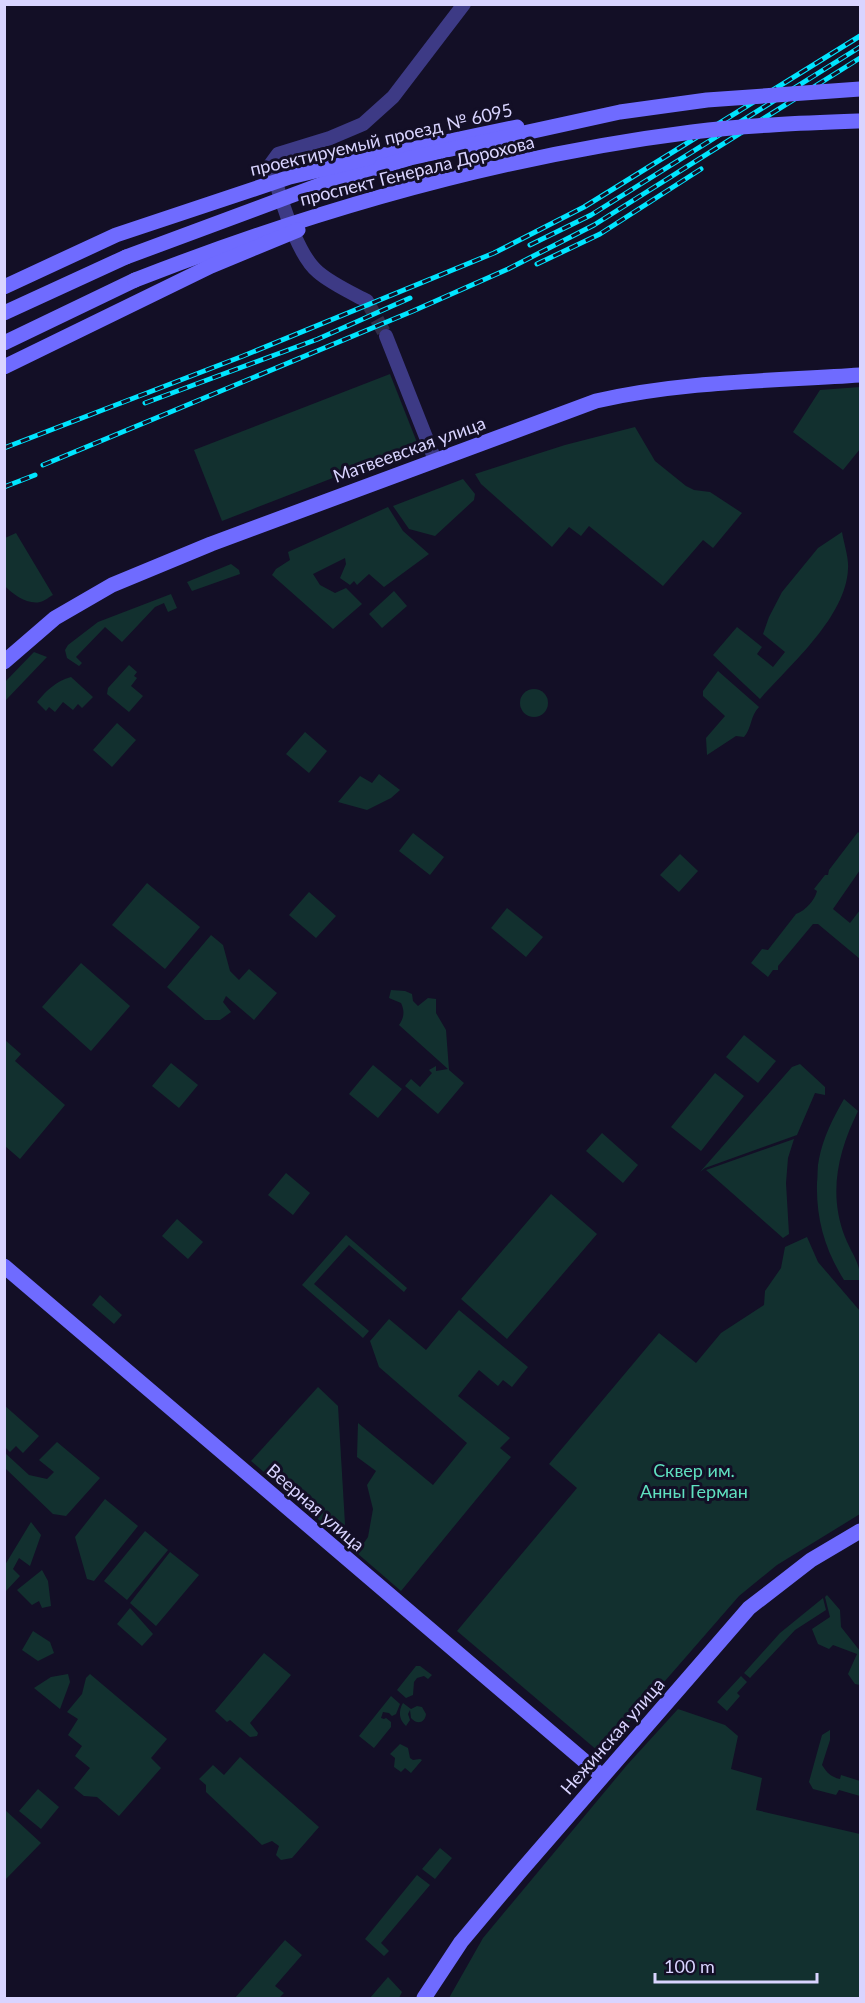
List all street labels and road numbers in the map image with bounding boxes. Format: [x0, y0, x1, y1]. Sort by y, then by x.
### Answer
street label: проектируемый проезд № 6095 [248, 98, 514, 180]
street label: проспект Генерала Дорохова [297, 130, 537, 210]
street label: Матвеевская улица [330, 411, 488, 487]
street label: Веерная улица [263, 1459, 369, 1555]
street label: Нежинская улица [555, 1673, 669, 1799]

